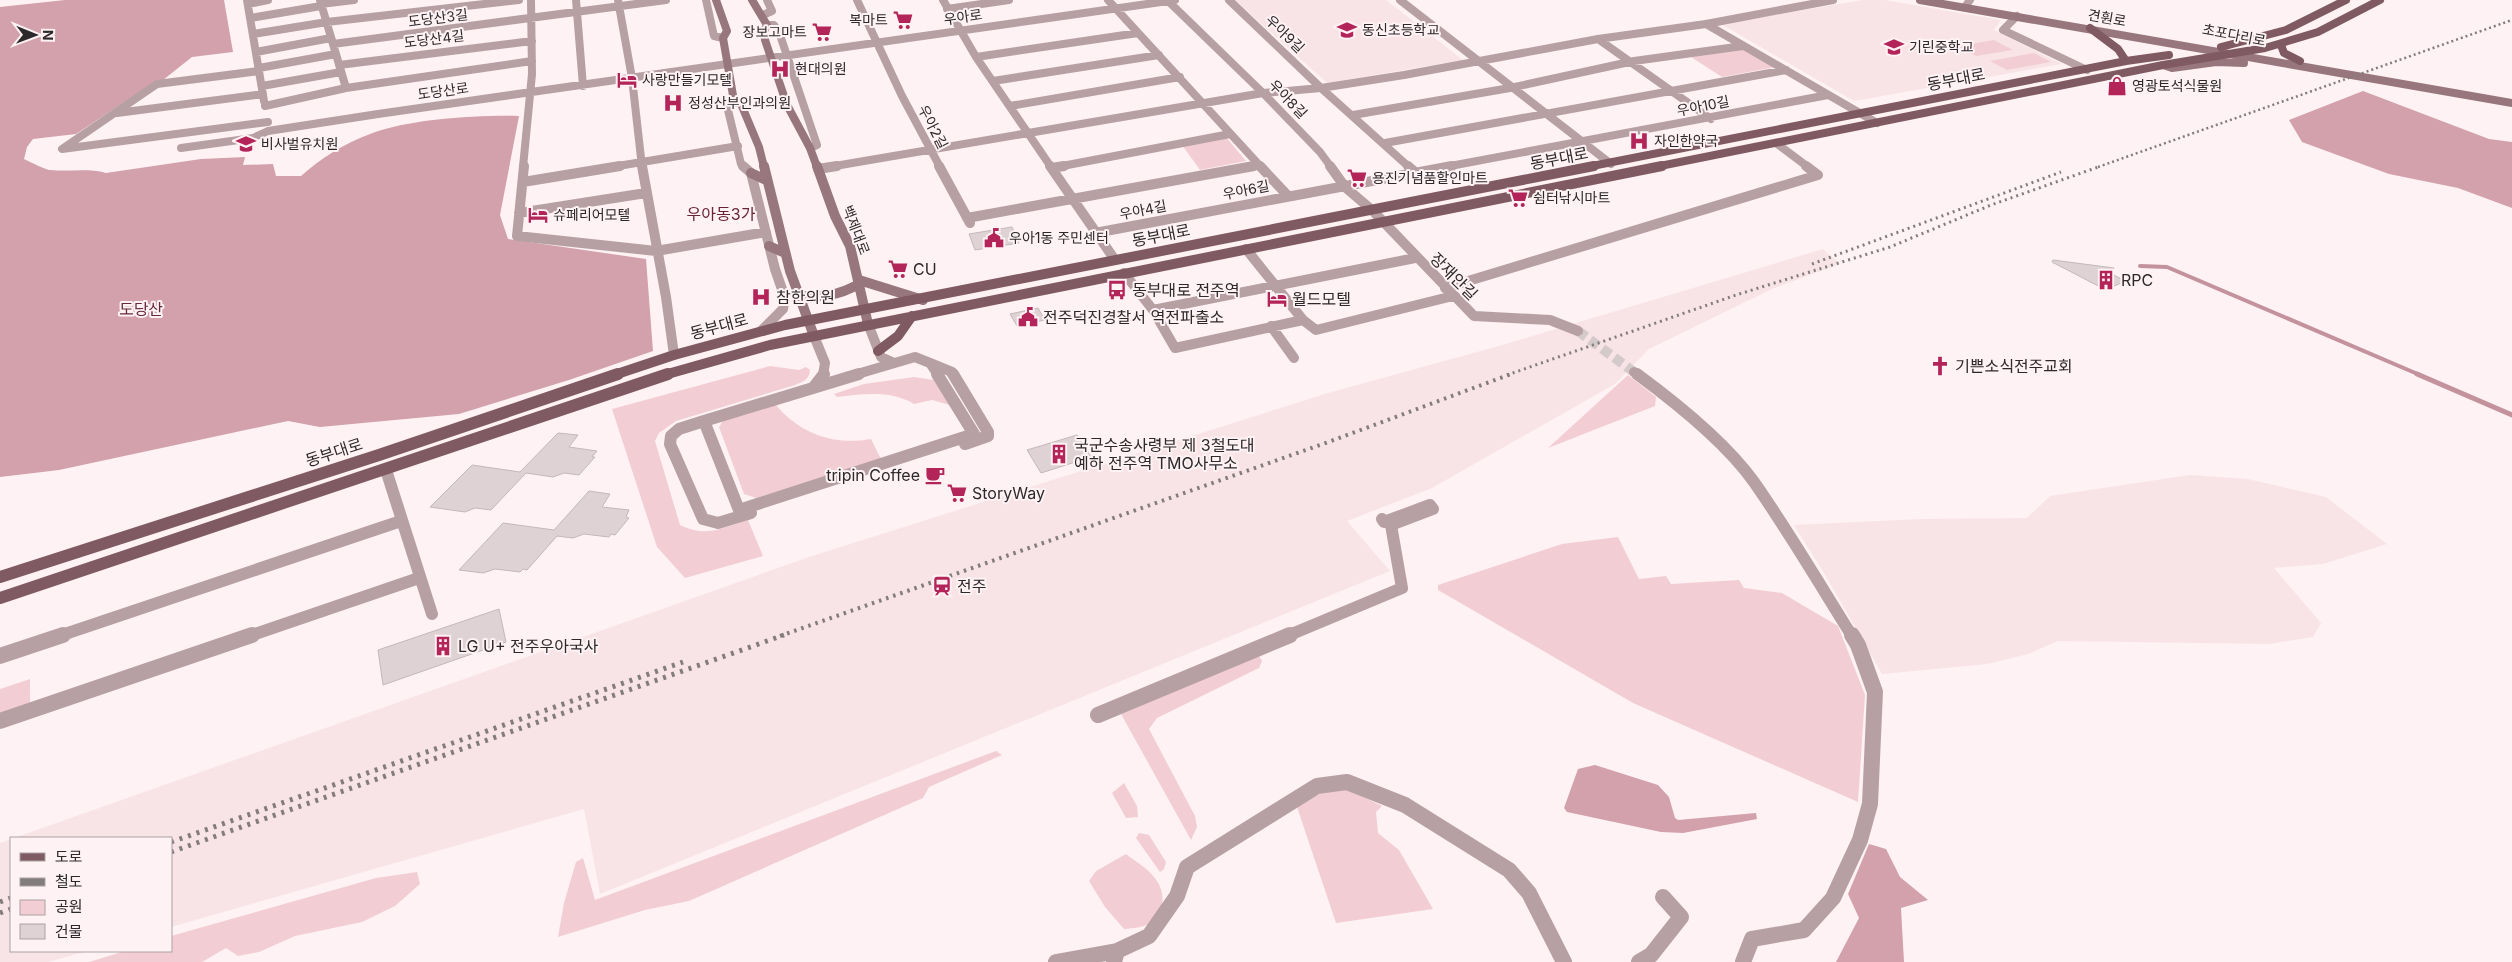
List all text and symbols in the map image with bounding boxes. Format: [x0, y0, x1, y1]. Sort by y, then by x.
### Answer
street label: 도당산3길 [407, 5, 469, 30]
street label: 우아로 [943, 5, 983, 28]
street label: 견훤로 [2087, 6, 2128, 29]
supermarket icon: 복마트 [892, 9, 914, 31]
north arrow [10, 10, 60, 60]
place label: 복마트 [849, 11, 888, 28]
street label: 우아9길 [1262, 11, 1308, 56]
school or university icon: 동신초등학교 [1336, 19, 1358, 41]
street label: 초포다리로 [2201, 20, 2267, 49]
supermarket icon: 장보고마트 [811, 21, 833, 43]
place label: 동신초등학교 [1362, 21, 1439, 38]
place label: 장보고마트 [743, 23, 807, 40]
street label: 도당산4길 [403, 26, 465, 51]
text: N [40, 30, 57, 41]
school or university icon: 기린중학교 [1883, 36, 1905, 58]
place label: 기린중학교 [1909, 38, 1974, 55]
hospital icon: 현대의원 [769, 58, 791, 80]
place label: 현대의원 [795, 60, 847, 77]
street label: 동부대로 [1925, 64, 1987, 94]
hotel icon: 사랑만들기모텔 [616, 69, 638, 91]
place label: 사랑만들기모텔 [642, 71, 732, 88]
shop icon: 영광토석식물원 [2106, 75, 2128, 97]
street label: 우아8길 [1266, 76, 1311, 122]
place label: 영광토석식물원 [2132, 77, 2222, 94]
street label: 도당산로 [416, 78, 470, 103]
hospital icon: 정성산부인과의원 [662, 92, 684, 114]
street label: 우아10길 [1675, 92, 1731, 119]
place label: 정성산부인과의원 [688, 94, 791, 111]
street label: 우아2길 [915, 102, 952, 152]
hospital icon: 자인한약국 [1628, 130, 1650, 152]
place label: 자인한약국 [1654, 132, 1719, 149]
school or university icon: 비사벌유치원 [235, 133, 257, 155]
place label: 비사벌유치원 [261, 135, 338, 152]
street label: 동부대로 [1528, 143, 1590, 173]
supermarket icon: 용진기념품할인마트 [1346, 167, 1368, 189]
place label: 용진기념품할인마트 [1372, 169, 1488, 186]
street label: 우아6길 [1221, 177, 1271, 202]
supermarket icon: 쉼터낚시마트 [1507, 187, 1529, 209]
place label: 쉼터낚시마트 [1533, 189, 1610, 206]
street label: 우아4길 [1118, 197, 1168, 222]
street label: 백제대로 [839, 203, 874, 257]
hotel icon: 슈페리어모텔 [527, 204, 549, 226]
district label: 우아동3가 [687, 204, 756, 224]
place label: 슈페리어모텔 [553, 206, 630, 223]
street label: 동부대로 [1130, 220, 1192, 250]
public building icon: 우아1동 주민센터 [983, 227, 1005, 249]
place label: 우아1동 주민센터 [1009, 229, 1109, 246]
street label: 장재안길 [1426, 248, 1482, 304]
supermarket icon: CU [887, 258, 909, 280]
place label: CU [913, 259, 937, 279]
building icon: RPC [2095, 269, 2117, 291]
place label: RPC [2121, 270, 2153, 290]
bus stop icon: 동부대로 전주역 [1106, 279, 1128, 301]
place label: 동부대로 전주역 [1132, 280, 1240, 300]
hospital icon: 참한의원 [750, 286, 772, 308]
place label: 참한의원 [776, 287, 835, 307]
hotel icon: 월드모텔 [1266, 288, 1288, 310]
place label: 월드모텔 [1292, 289, 1351, 309]
park label: 도당산 [119, 299, 163, 319]
public building icon: 전주덕진경찰서 역전파출소 [1017, 306, 1039, 328]
place label: 전주덕진경찰서 역전파출소 [1043, 307, 1224, 327]
street label: 동부대로 [688, 309, 750, 343]
church icon: 기쁜소식전주교회 [1929, 355, 1951, 377]
place label: 기쁜소식전주교회 [1955, 356, 2073, 376]
street label: 동부대로 [303, 433, 365, 471]
place label: 국군수송사령부 제 3철도대 예하 전주역 TMO사무소 [1074, 435, 1255, 473]
building icon: 국군수송사령부 제 3철도대 예하 전주역 TMO사무소 [1048, 443, 1070, 465]
cafe icon: tripin Coffee [924, 464, 946, 486]
place label: tripin Coffee [826, 465, 920, 485]
supermarket icon: StoryWay [946, 482, 968, 504]
place label: StoryWay [972, 483, 1045, 503]
station icon: 전주 [931, 575, 953, 597]
place label: 전주 [957, 576, 986, 596]
building icon: LG U+ 전주우아국사 [432, 635, 454, 657]
place label: LG U+ 전주우아국사 [458, 636, 599, 656]
legend [10, 837, 172, 952]
text: 도로 [55, 847, 83, 866]
text: 철도 [55, 872, 83, 891]
text: 공원 [55, 897, 83, 916]
text: 건물 [55, 922, 83, 941]

